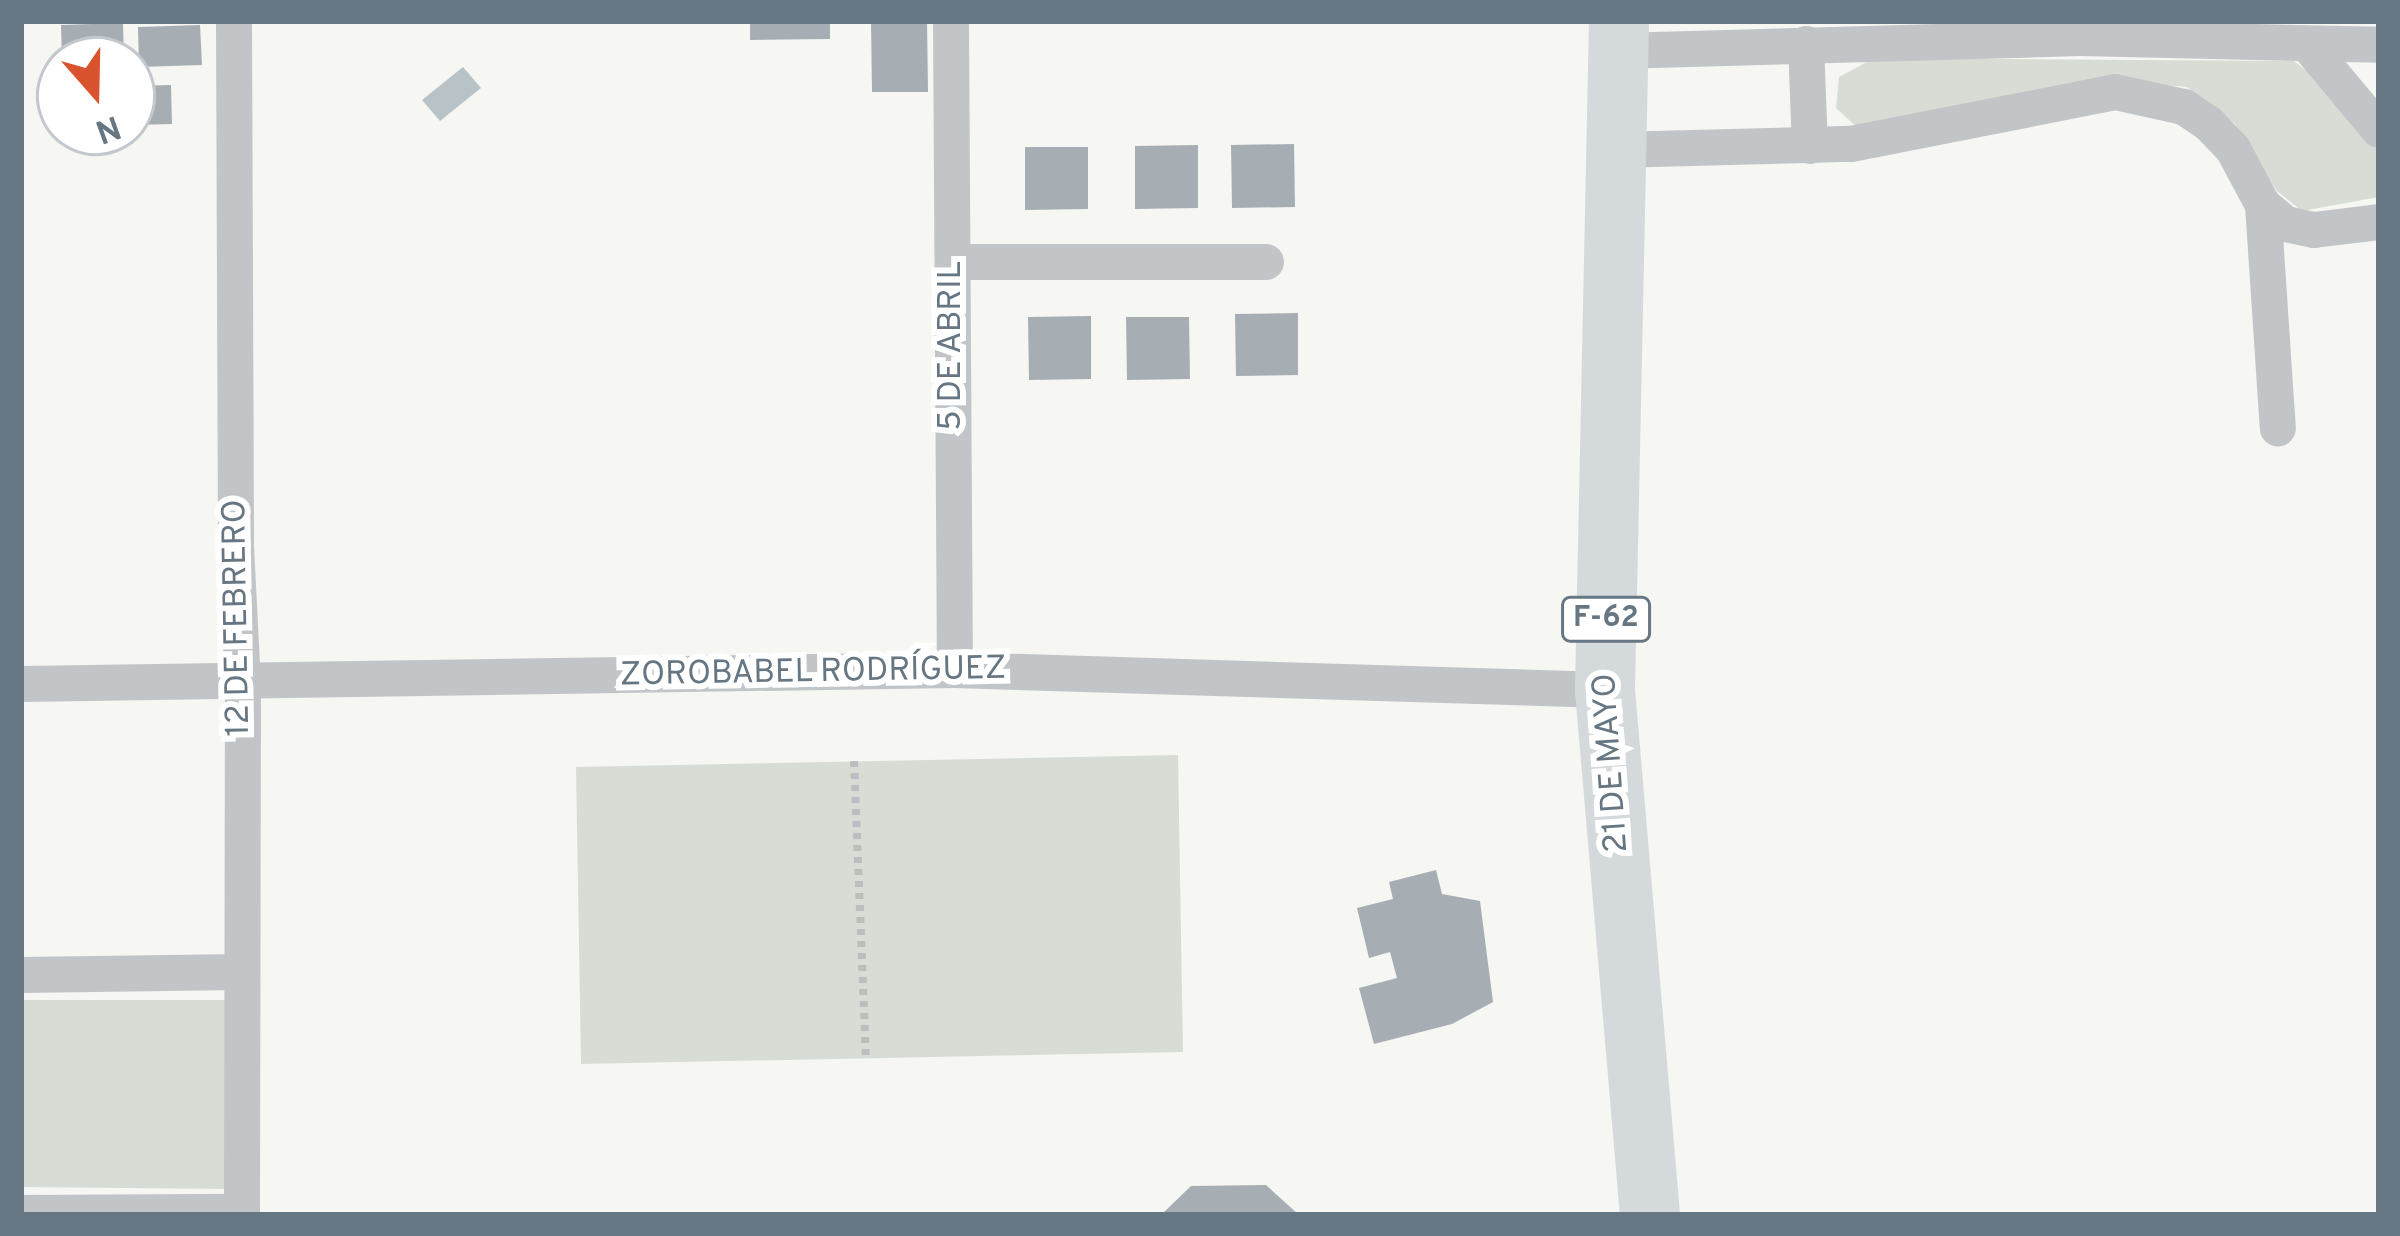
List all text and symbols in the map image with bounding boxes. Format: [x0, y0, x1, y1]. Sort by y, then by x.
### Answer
north arrow [36, 36, 156, 156]
text: N [89, 103, 126, 151]
street label: 5 DE ABRIL [933, 261, 973, 431]
street label: 12 DE FEBRERO [217, 499, 261, 737]
road number: F-62 [1561, 595, 1651, 643]
street label: ZOROBABEL RODRÍGUEZ [619, 651, 1007, 697]
street label: 21 DE MAYO [1587, 672, 1639, 854]

